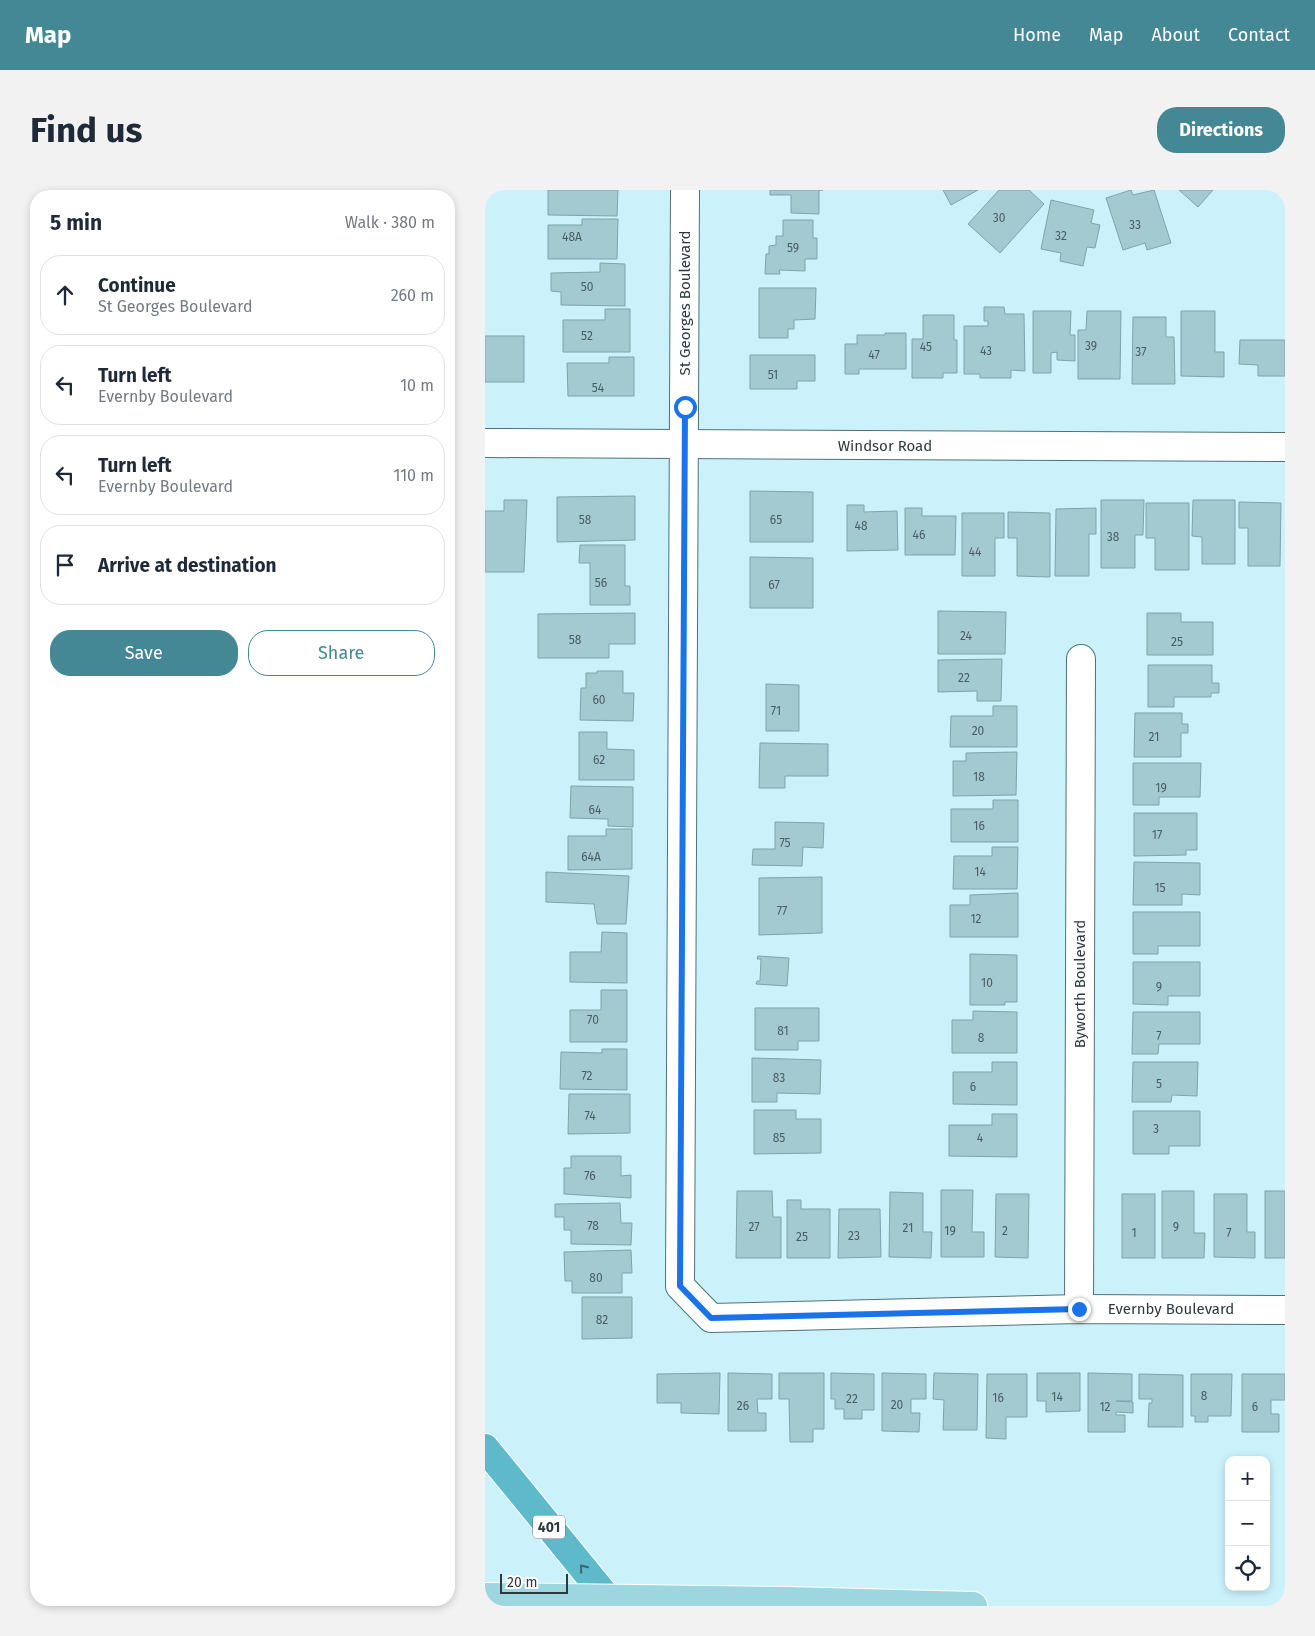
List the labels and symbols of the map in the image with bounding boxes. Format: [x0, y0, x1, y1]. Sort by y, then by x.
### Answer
house number: 30 [993, 211, 1006, 225]
house number: 33 [1129, 218, 1141, 232]
house number: 32 [1055, 229, 1067, 243]
house number: 48A [562, 230, 582, 244]
street label: St Georges Boulevard [676, 231, 694, 375]
house number: 59 [787, 241, 799, 255]
house number: 50 [581, 280, 594, 294]
house number: 52 [581, 329, 593, 343]
house number: 39 [1085, 339, 1097, 353]
house number: 45 [920, 340, 932, 354]
house number: 43 [980, 344, 992, 358]
house number: 37 [1135, 345, 1147, 359]
house number: 47 [868, 348, 880, 362]
house number: 51 [768, 368, 778, 382]
house number: 54 [592, 381, 605, 395]
route start [674, 396, 697, 419]
street label: Windsor Road [838, 437, 932, 455]
house number: 58 [579, 513, 592, 527]
house number: 65 [770, 513, 782, 527]
house number: 48 [855, 519, 868, 533]
house number: 46 [913, 528, 925, 542]
house number: 38 [1107, 530, 1120, 544]
house number: 44 [969, 545, 982, 559]
house number: 56 [595, 576, 607, 590]
house number: 67 [768, 578, 780, 592]
house number: 24 [960, 629, 973, 643]
house number: 58 [569, 633, 582, 647]
house number: 25 [1171, 635, 1183, 649]
house number: 22 [958, 671, 970, 685]
house number: 60 [592, 693, 606, 707]
house number: 71 [771, 704, 781, 718]
house number: 20 [972, 724, 985, 738]
house number: 21 [1149, 730, 1159, 744]
house number: 62 [593, 753, 605, 767]
house number: 18 [973, 770, 985, 784]
house number: 19 [1155, 781, 1167, 795]
house number: 64 [589, 803, 602, 817]
house number: 16 [973, 819, 985, 833]
house number: 17 [1152, 828, 1162, 842]
house number: 75 [779, 836, 791, 850]
house number: 64A [581, 850, 601, 864]
house number: 14 [974, 865, 986, 879]
house number: 15 [1154, 881, 1166, 895]
house number: 77 [777, 904, 787, 918]
house number: 12 [970, 912, 982, 926]
street label: Byworth Boulevard [1071, 920, 1089, 1048]
house number: 10 [981, 976, 993, 990]
house number: 9 [1156, 980, 1162, 994]
house number: 70 [587, 1013, 599, 1027]
house number: 81 [777, 1024, 789, 1038]
house number: 7 [1156, 1029, 1162, 1043]
house number: 8 [978, 1031, 985, 1045]
house number: 72 [581, 1069, 593, 1083]
house number: 83 [773, 1071, 785, 1085]
house number: 5 [1156, 1077, 1162, 1091]
house number: 6 [970, 1080, 976, 1094]
house number: 74 [584, 1109, 596, 1123]
house number: 3 [1153, 1122, 1159, 1136]
house number: 85 [773, 1131, 785, 1145]
house number: 4 [977, 1131, 984, 1145]
house number: 76 [584, 1169, 596, 1183]
house number: 78 [587, 1219, 599, 1233]
house number: 27 [748, 1220, 760, 1234]
house number: 9 [1173, 1220, 1179, 1234]
house number: 21 [903, 1221, 913, 1235]
house number: 19 [944, 1224, 956, 1238]
house number: 2 [1002, 1224, 1008, 1238]
house number: 1 [1131, 1226, 1137, 1240]
house number: 7 [1226, 1226, 1232, 1240]
house number: 23 [848, 1229, 860, 1243]
house number: 25 [796, 1230, 808, 1244]
house number: 80 [589, 1271, 603, 1285]
route end [1068, 1298, 1091, 1321]
street label: Evernby Boulevard [1108, 1300, 1234, 1318]
house number: 82 [596, 1313, 608, 1327]
house number: 8 [1201, 1389, 1208, 1403]
house number: 14 [1051, 1390, 1063, 1404]
house number: 16 [992, 1391, 1004, 1405]
house number: 22 [846, 1392, 858, 1406]
house number: 20 [891, 1398, 904, 1412]
house number: 26 [737, 1399, 749, 1413]
house number: 12 [1099, 1400, 1111, 1414]
house number: 6 [1252, 1400, 1258, 1414]
road number: 401 [533, 1515, 565, 1538]
one-way arrow [580, 1565, 588, 1574]
scale bar [500, 1571, 567, 1594]

